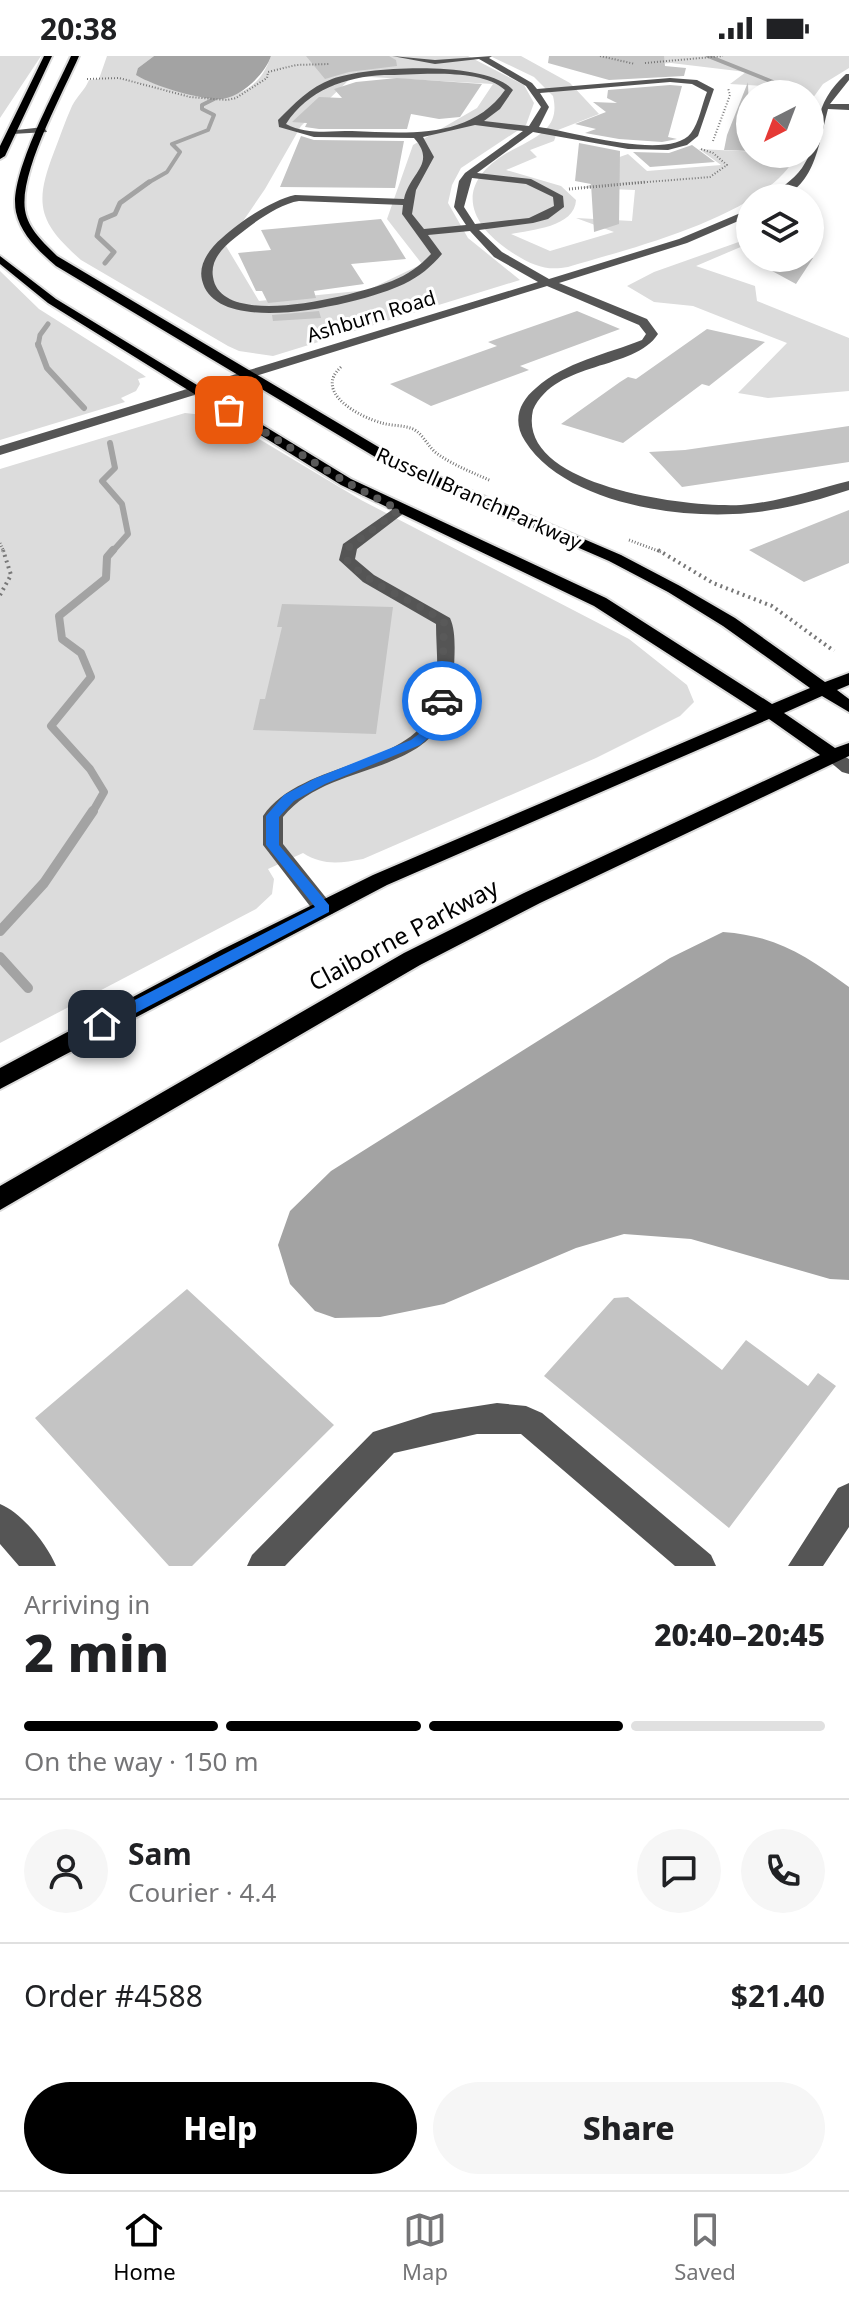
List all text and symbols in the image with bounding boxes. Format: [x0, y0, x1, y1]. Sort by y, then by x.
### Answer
text: 20:38 [40, 8, 117, 49]
north arrow [736, 80, 824, 168]
map controls [736, 80, 824, 272]
button: layers [736, 184, 824, 272]
street label: Ashburn Road [303, 284, 439, 348]
pin [195, 376, 263, 444]
icon: bag [207, 388, 251, 432]
street label: Russell Branch Parkway [372, 441, 587, 556]
courier [402, 661, 482, 741]
icon: car [420, 679, 464, 723]
street label: Claiborne Parkway [302, 870, 504, 998]
pin [68, 990, 136, 1058]
icon: home [80, 1002, 124, 1046]
text: Arriving in [24, 1586, 150, 1622]
text: 20:40–20:45 [654, 1614, 825, 1655]
text: 2 min [24, 1616, 169, 1687]
text: On the way · 150 m [24, 1743, 258, 1779]
button: person [24, 1829, 108, 1913]
button: chat [637, 1829, 721, 1913]
button: phone [741, 1829, 825, 1913]
text: Sam [128, 1833, 192, 1874]
text: Courier · 4.4 [128, 1874, 276, 1910]
text: Order #4588 [24, 1975, 203, 2016]
text: $21.40 [731, 1975, 825, 2016]
button: Help [24, 2082, 417, 2174]
button: Share [433, 2082, 825, 2174]
tab: Home [113, 2208, 176, 2286]
tab: Map [402, 2208, 448, 2286]
tab: Saved [674, 2208, 736, 2286]

